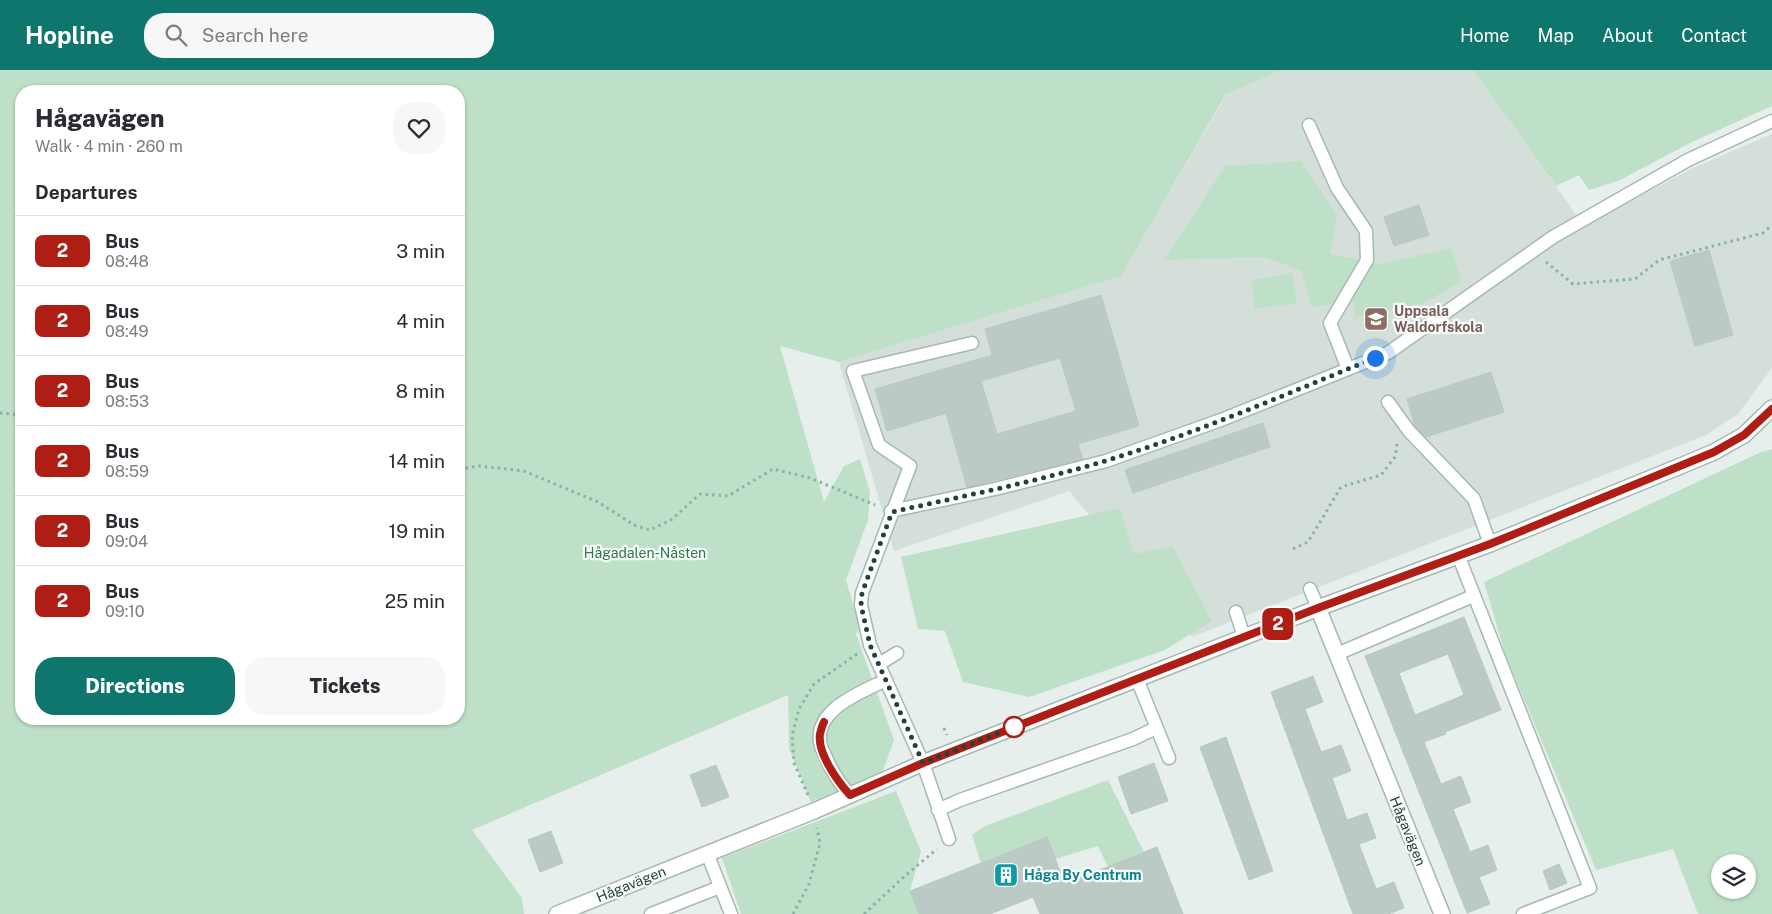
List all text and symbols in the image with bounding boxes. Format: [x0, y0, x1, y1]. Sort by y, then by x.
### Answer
search box [144, 13, 494, 58]
text: Hopline [25, 21, 114, 49]
icon: search [162, 21, 190, 49]
text: Search here [202, 24, 309, 46]
text: Home [1460, 25, 1510, 46]
text: Map [1538, 25, 1574, 46]
text: About [1602, 25, 1653, 46]
text: Contact [1681, 25, 1747, 46]
button: heart [393, 102, 445, 154]
text: Hågavägen [35, 104, 164, 132]
text: Walk · 4 min · 260 m [35, 137, 183, 156]
text: Departures [35, 181, 138, 203]
text: Bus [105, 230, 139, 252]
text: 2 [57, 240, 68, 261]
text: 3 min [396, 240, 445, 262]
text: 08:48 [105, 252, 149, 271]
text: Bus [105, 300, 139, 322]
place label: Uppsala Waldorfskola [1394, 303, 1483, 335]
school or university icon: Uppsala Waldorfskola [1363, 306, 1389, 332]
text: 2 [57, 310, 68, 331]
text: 4 min [396, 310, 445, 332]
text: 08:49 [105, 322, 149, 341]
your location [1363, 346, 1388, 371]
text: Bus [105, 370, 139, 392]
text: 2 [57, 380, 68, 401]
text: 8 min [396, 380, 445, 402]
text: 08:53 [105, 392, 149, 411]
text: Bus [105, 440, 139, 462]
text: 2 [57, 450, 68, 471]
text: 14 min [388, 450, 445, 472]
text: 08:59 [105, 462, 149, 481]
text: Bus [105, 510, 139, 532]
text: 2 [57, 520, 68, 541]
text: 19 min [389, 520, 445, 542]
text: 09:04 [105, 532, 148, 551]
park label: Hågadalen-Nåsten [584, 545, 706, 561]
text: Bus [105, 580, 139, 602]
text: 2 [57, 590, 68, 611]
text: 25 min [385, 590, 445, 612]
text: 09:10 [105, 602, 145, 621]
line badge: 2 [1262, 608, 1294, 640]
text: 2 [1272, 613, 1284, 634]
button: Directions [35, 657, 235, 715]
button: Tickets [245, 657, 445, 715]
unlabelled marker [1003, 716, 1025, 738]
street label: Hågavägen [1387, 794, 1429, 868]
map controls [1711, 854, 1756, 899]
button: layers [1711, 854, 1756, 899]
building icon: Håga By Centrum [993, 862, 1019, 888]
street label: Hågavägen [594, 863, 668, 905]
place label: Håga By Centrum [1024, 867, 1142, 883]

